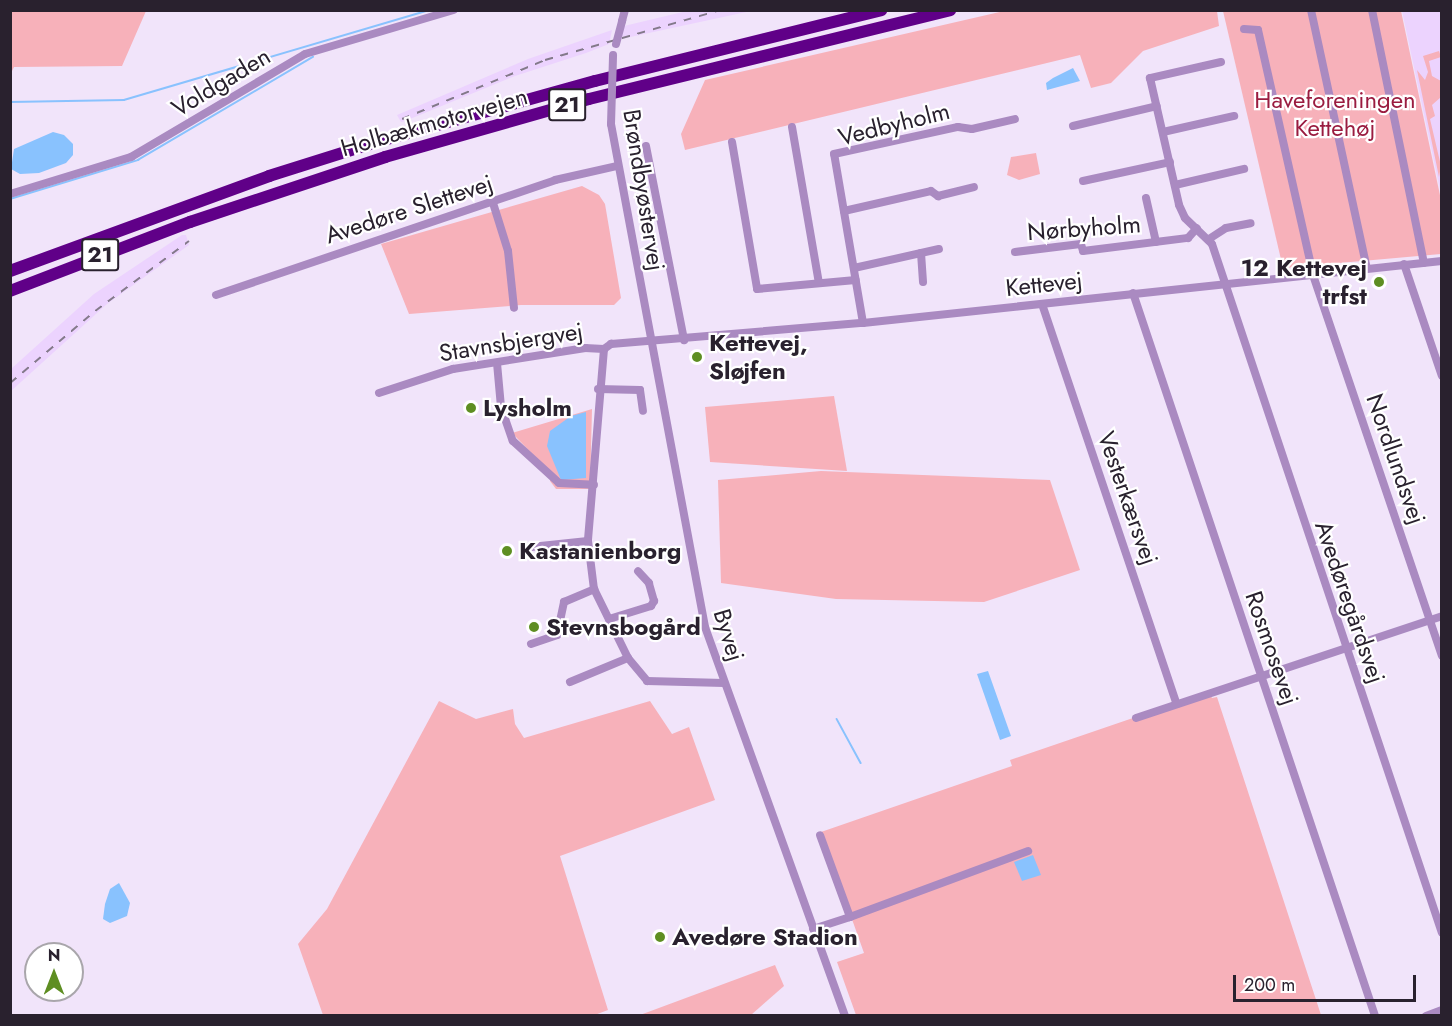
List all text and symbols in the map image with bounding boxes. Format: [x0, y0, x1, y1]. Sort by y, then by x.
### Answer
street label: Voldgaden [166, 41, 276, 123]
street label: Holbækmotorvejen [337, 82, 531, 162]
road number: 21 [548, 86, 586, 124]
park label: Haveforeningen Kettehøj [1254, 86, 1416, 142]
street label: Vedbyholm [835, 96, 953, 152]
street label: Brøndbyøstervej [617, 107, 671, 273]
street label: Avedøre Slettevej [322, 168, 496, 250]
street label: Nørbyholm [1026, 210, 1142, 246]
road number: 21 [80, 236, 120, 274]
place label: 12 Kettevej trfst [1241, 254, 1367, 310]
street label: Kettevej [1004, 266, 1084, 302]
marker: 12 Kettevej trfst [1372, 275, 1386, 289]
street label: Stavnsbjergvej [437, 316, 585, 368]
place label: Kettevej, Sløjfen [709, 329, 808, 385]
marker: Kettevej, Sløjfen [690, 350, 704, 364]
street label: Nordlundsvej [1360, 390, 1432, 528]
place label: Lysholm [483, 394, 572, 422]
marker: Lysholm [464, 401, 478, 415]
street label: Vesterkærsvej [1092, 428, 1164, 568]
street label: Avedøregårdsvej [1309, 517, 1391, 687]
place label: Kastanienborg [519, 537, 681, 565]
marker: Kastanienborg [500, 544, 514, 558]
street label: Rosmosevej [1239, 587, 1305, 709]
street label: Byvej [707, 605, 751, 665]
place label: Stevnsbogård [546, 613, 701, 641]
marker: Stevnsbogård [527, 620, 541, 634]
place label: Avedøre Stadion [672, 923, 858, 951]
marker: Avedøre Stadion [653, 930, 667, 944]
north arrow [24, 942, 84, 1002]
text: N [48, 944, 60, 967]
scale bar [1236, 963, 1419, 1001]
text: 200 m [1244, 972, 1295, 998]

